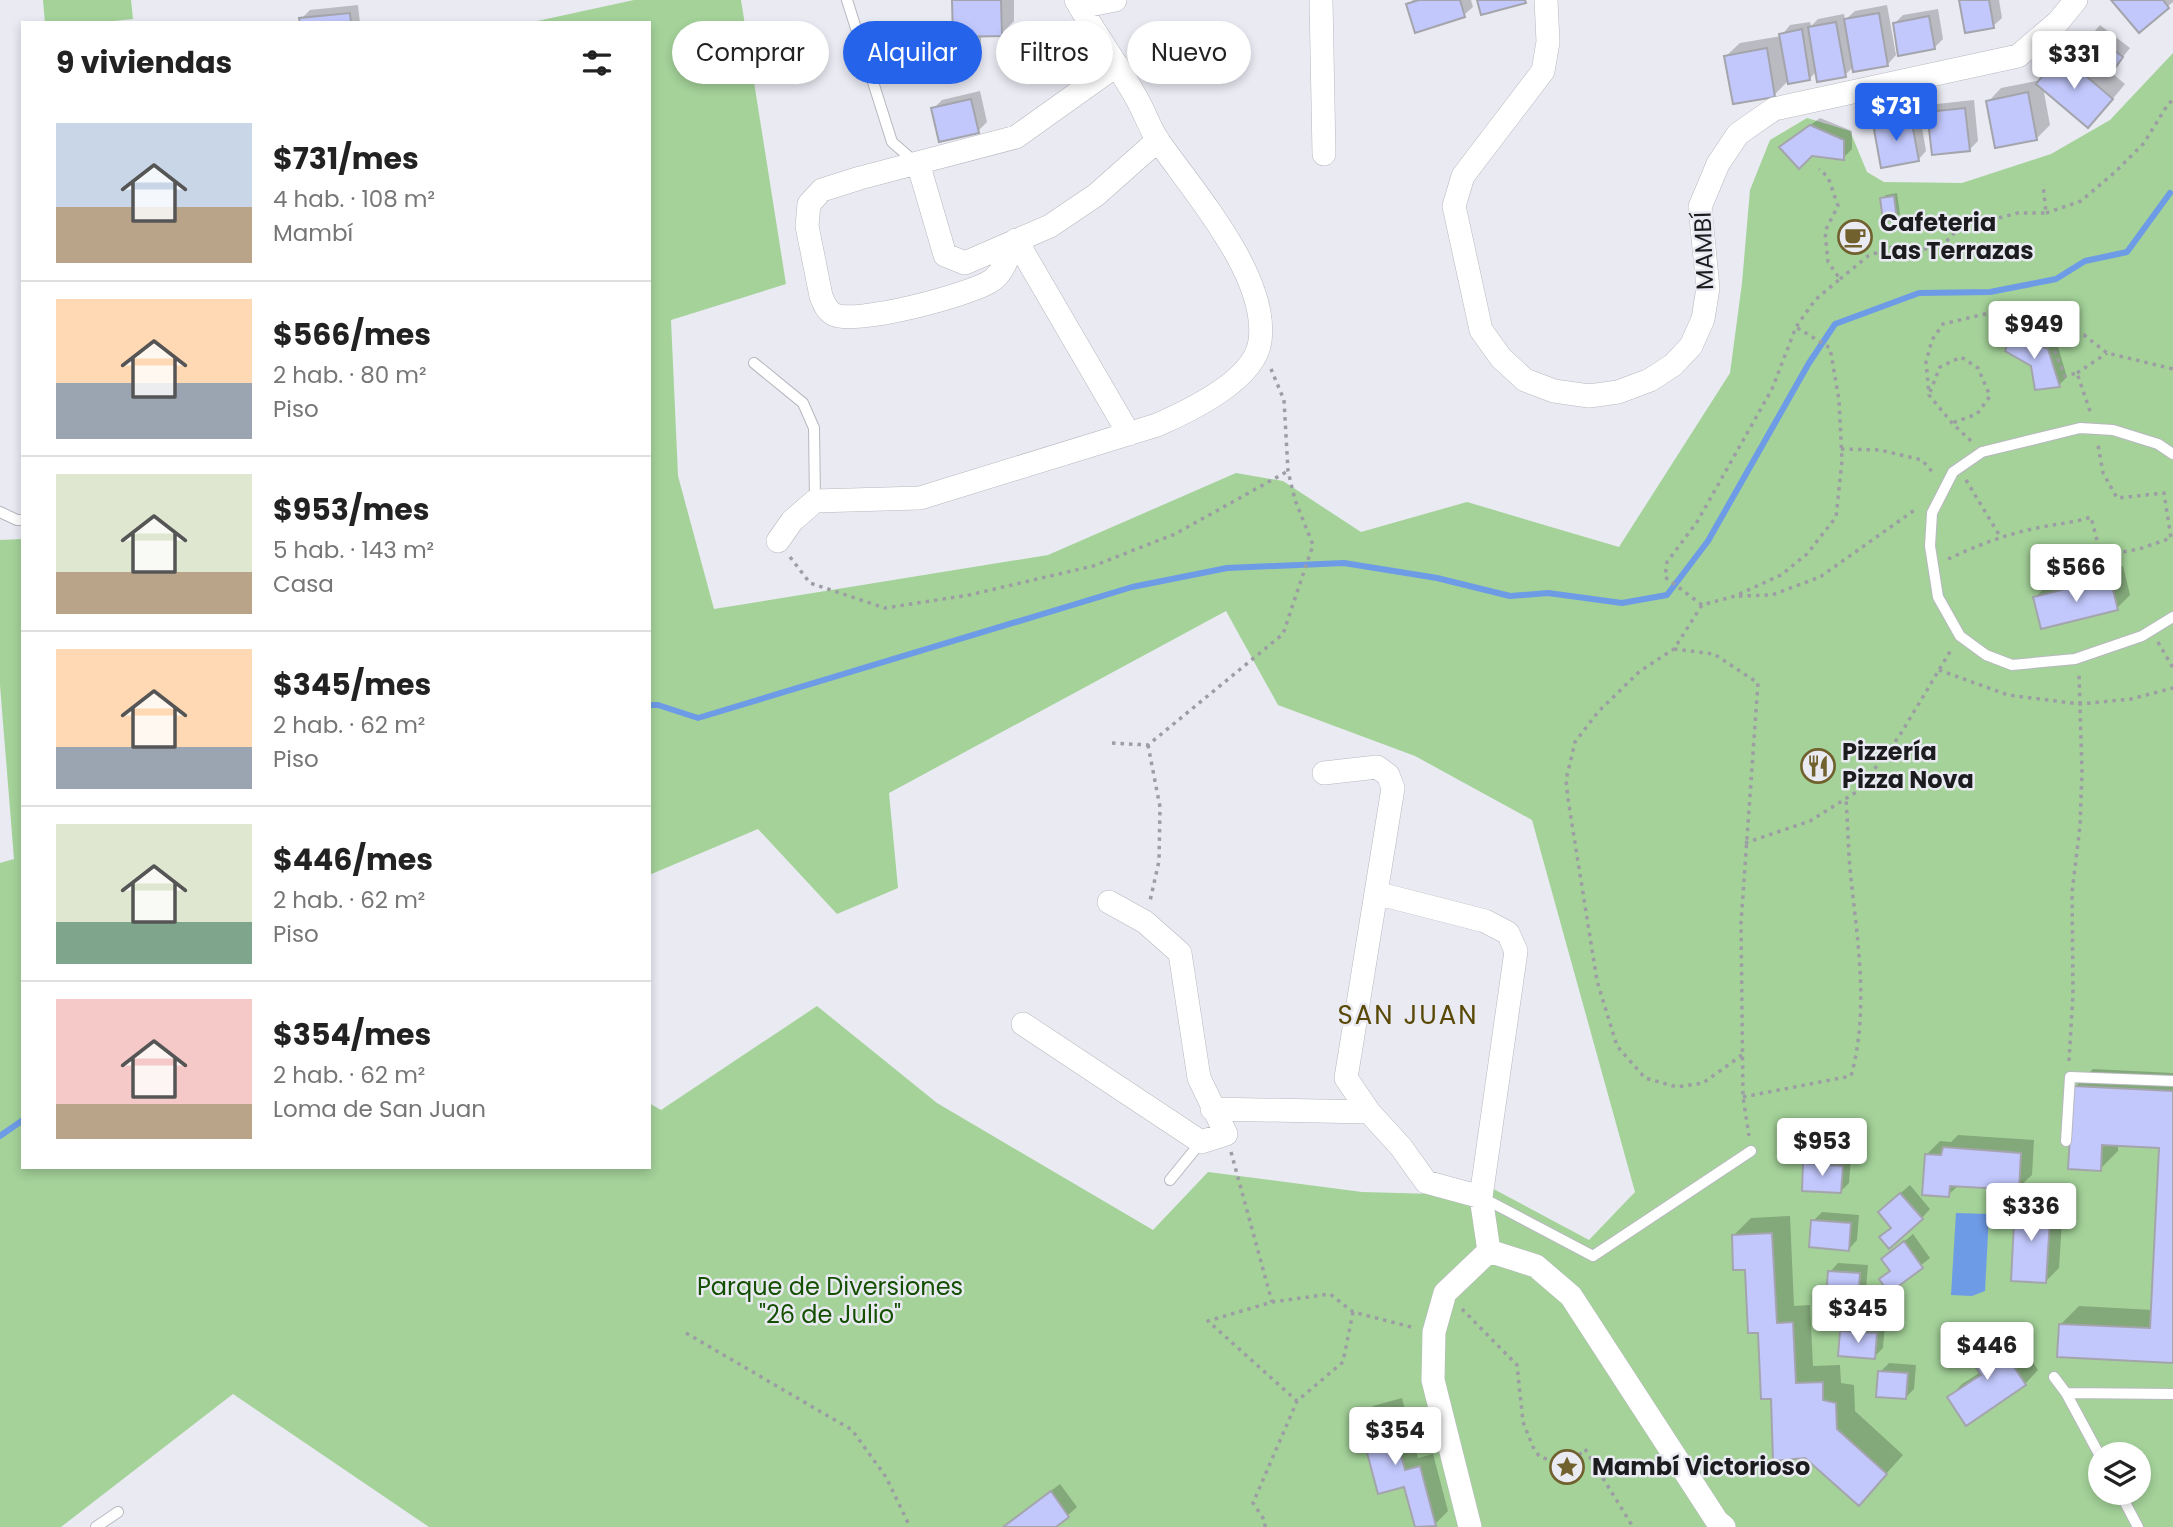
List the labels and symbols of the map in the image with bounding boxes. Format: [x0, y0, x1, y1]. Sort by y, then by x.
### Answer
pin: $331 [2033, 32, 2115, 91]
pin: $731 [1855, 83, 1937, 143]
place label: Cafeteria Las Terrazas [1880, 206, 2034, 267]
street label: MAMBÍ [1686, 211, 1721, 291]
cafe icon: Cafeteria Las Terrazas [1836, 218, 1874, 256]
pin: $949 [1993, 302, 2075, 361]
pin: $566 [2035, 544, 2117, 604]
place label: Pizzería Pizza Nova [1842, 735, 1974, 796]
restaurant icon: Pizzería Pizza Nova [1799, 747, 1837, 785]
district label: SAN JUAN [1337, 997, 1479, 1033]
pin: $953 [1781, 1118, 1863, 1178]
pin: $336 [1990, 1184, 2072, 1243]
park label: Parque de Diversiones "26 de Julio" [697, 1270, 963, 1331]
pin: $345 [1817, 1286, 1899, 1345]
pin: $446 [1946, 1322, 2028, 1382]
pin: $354 [1354, 1408, 1436, 1467]
place icon: Mambí Victorioso [1548, 1448, 1586, 1486]
place label: Mambí Victorioso [1592, 1450, 1810, 1483]

